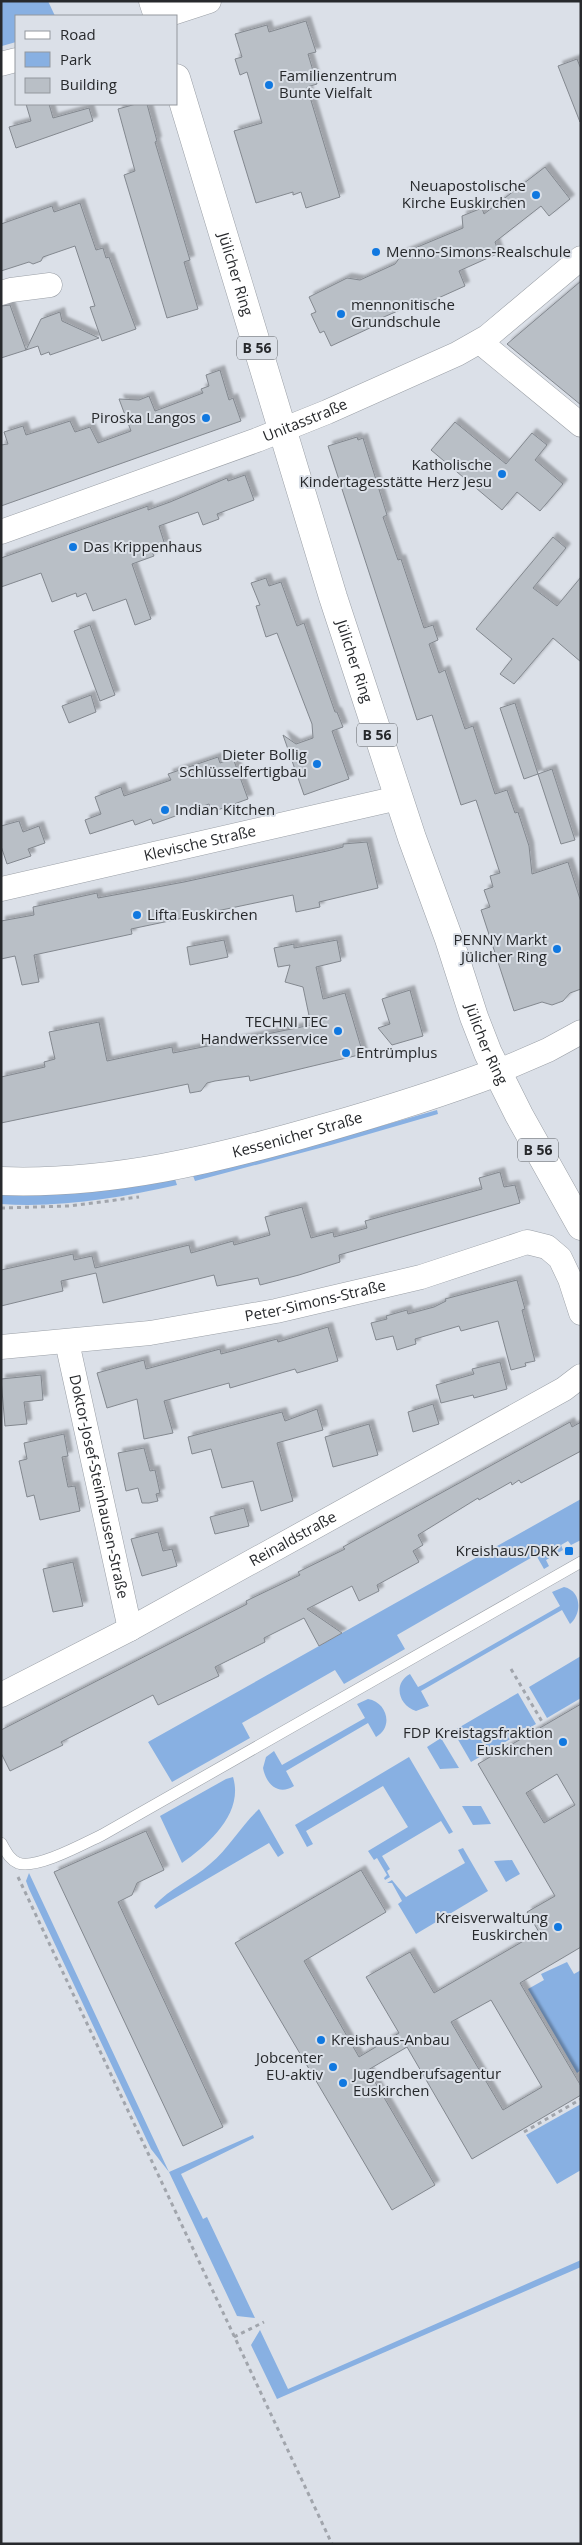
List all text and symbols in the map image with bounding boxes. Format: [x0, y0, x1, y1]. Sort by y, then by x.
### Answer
legend [15, 15, 178, 105]
text: Road [60, 24, 96, 44]
text: Park [60, 49, 91, 69]
place label: Familienzentrum Bunte Vielfalt [279, 65, 397, 102]
text: Building [60, 74, 117, 94]
marker: Familienzentrum Bunte Vielfalt [263, 79, 275, 91]
place label: Neuapostolische Kirche Euskirchen [402, 175, 526, 212]
marker: Neuapostolische Kirche Euskirchen [530, 189, 542, 201]
street label: Jülicher Ring [214, 228, 258, 318]
place label: Menno-Simons-Realschule [386, 241, 571, 261]
marker: Menno-Simons-Realschule [370, 246, 382, 258]
place label: mennonitische Grundschule [351, 294, 455, 331]
marker: mennonitische Grundschule [335, 308, 347, 320]
road number: B 56 [237, 336, 277, 359]
street label: Unitasstraße [260, 393, 350, 446]
place label: Piroska Langos [91, 407, 196, 427]
marker: Piroska Langos [200, 412, 212, 424]
place label: Katholische Kindertagesstätte Herz Jesu [300, 454, 492, 491]
marker: Katholische Kindertagesstätte Herz Jesu [496, 468, 508, 480]
place label: Das Krippenhaus [83, 536, 202, 556]
marker: Das Krippenhaus [67, 541, 79, 553]
street label: Jülicher Ring [332, 615, 378, 705]
road number: B 56 [357, 724, 397, 746]
place label: Dieter Bollig Schlüsselfertigbau [179, 744, 307, 781]
marker: Dieter Bollig Schlüsselfertigbau [311, 758, 323, 770]
place label: Indian Kitchen [175, 799, 275, 819]
marker: Indian Kitchen [159, 804, 171, 816]
street label: Klevische Straße [142, 820, 258, 865]
place label: Lifta Euskirchen [147, 904, 258, 924]
marker: Lifta Euskirchen [131, 909, 143, 921]
place label: PENNY Markt Jülicher Ring [454, 929, 547, 966]
marker: PENNY Markt Jülicher Ring [551, 943, 563, 955]
street label: Jülicher Ring [461, 999, 513, 1088]
place label: TECHNI TEC Handwerksservice [200, 1011, 328, 1048]
marker: TECHNI TEC Handwerksservice [332, 1025, 344, 1037]
place label: Entrümplus [356, 1042, 437, 1062]
marker: Entrümplus [340, 1047, 352, 1059]
street label: Kessenicher Straße [230, 1107, 365, 1162]
road number: B 56 [518, 1138, 558, 1162]
street label: Peter-Simons-Straße [243, 1275, 388, 1325]
street label: Doktor-Josef-Steinhausen-Straße [65, 1372, 134, 1600]
street label: Reinaldstraße [245, 1506, 340, 1570]
place label: Kreishaus/DRK [456, 1540, 560, 1560]
marker: Kreishaus/DRK [563, 1545, 575, 1557]
place label: FDP Kreistagsfraktion Euskirchen [403, 1722, 553, 1759]
marker: FDP Kreistagsfraktion Euskirchen [557, 1736, 569, 1748]
place label: Kreisverwaltung Euskirchen [436, 1907, 548, 1944]
marker: Kreisverwaltung Euskirchen [552, 1921, 564, 1933]
place label: Kreishaus-Anbau [331, 2029, 450, 2049]
marker: Kreishaus-Anbau [315, 2034, 327, 2046]
place label: Jobcenter EU-aktiv [254, 2047, 323, 2084]
marker: Jobcenter EU-aktiv [327, 2061, 339, 2073]
place label: Jugendberufsagentur Euskirchen [351, 2063, 501, 2100]
marker: Jugendberufsagentur Euskirchen [337, 2077, 349, 2089]

